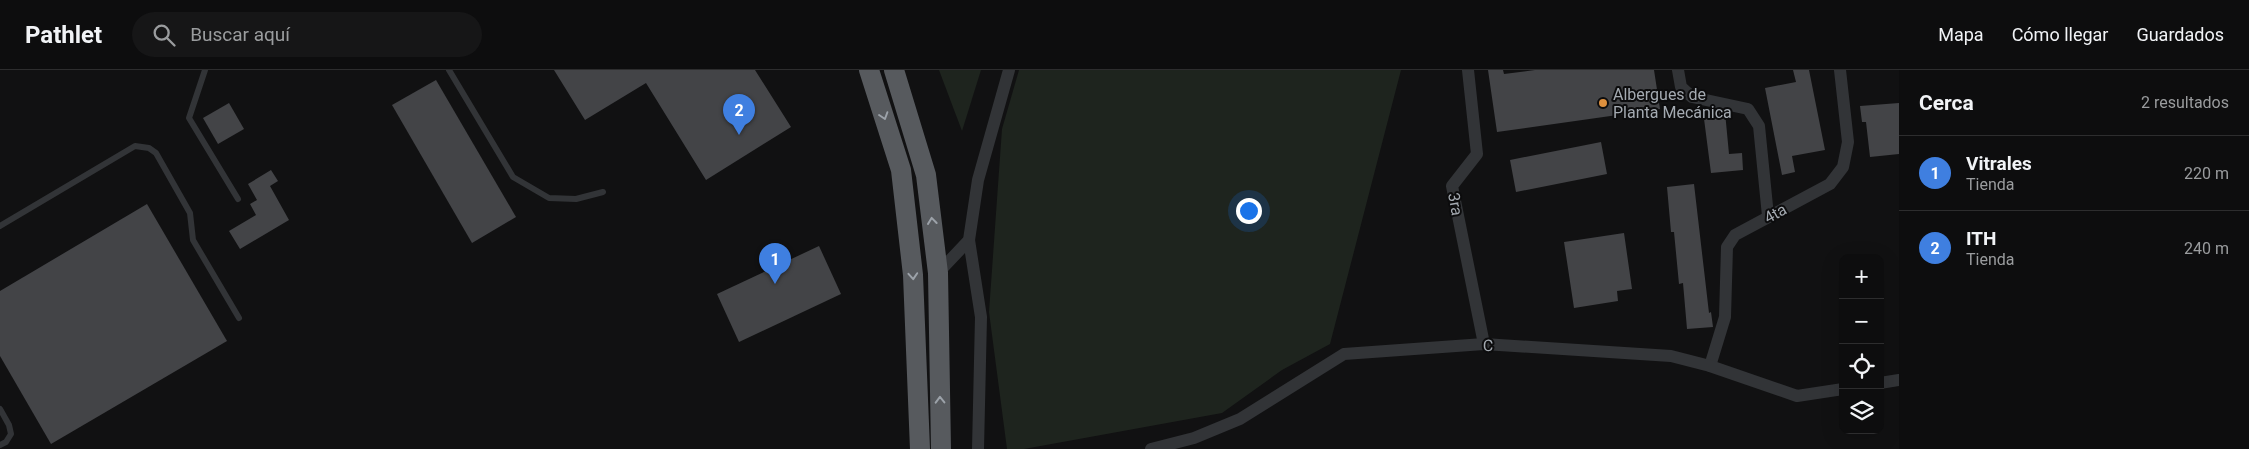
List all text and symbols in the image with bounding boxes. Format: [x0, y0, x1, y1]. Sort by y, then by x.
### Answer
search box [132, 12, 482, 57]
text: Pathlet [25, 21, 102, 49]
icon: search [150, 21, 178, 49]
text: Buscar aquí [190, 23, 290, 46]
text: Mapa [1938, 24, 1984, 45]
text: Cómo llegar [2012, 24, 2108, 45]
text: Guardados [2136, 24, 2224, 45]
place label: Albergues de Planta Mecánica [1613, 85, 1732, 122]
text: Cerca [1919, 91, 1974, 115]
text: 2 resultados [2141, 93, 2229, 112]
pin: 2 [723, 94, 755, 135]
marker: Albergues de Planta Mecánica [1597, 97, 1609, 109]
one-way arrow [878, 112, 888, 120]
text: Vitrales [1966, 152, 2032, 175]
text: 1 [1930, 164, 1940, 183]
text: 220 m [2184, 164, 2229, 183]
text: Tienda [1966, 175, 2014, 194]
street label: 3ra [1444, 191, 1467, 217]
your location [1236, 198, 1262, 224]
street label: 4ta [1761, 200, 1790, 227]
one-way arrow [927, 216, 938, 224]
text: ITH [1966, 227, 1996, 250]
text: 2 [1930, 239, 1940, 258]
text: 240 m [2184, 239, 2229, 258]
pin: 1 [759, 243, 791, 284]
text: Tienda [1966, 250, 2014, 269]
map controls [1839, 254, 1884, 434]
button: + [1839, 254, 1884, 299]
one-way arrow [907, 272, 918, 280]
button: − [1839, 299, 1884, 344]
street label: C [1483, 336, 1493, 355]
button: locate [1839, 344, 1884, 389]
button: layers [1839, 389, 1884, 434]
one-way arrow [935, 396, 945, 404]

